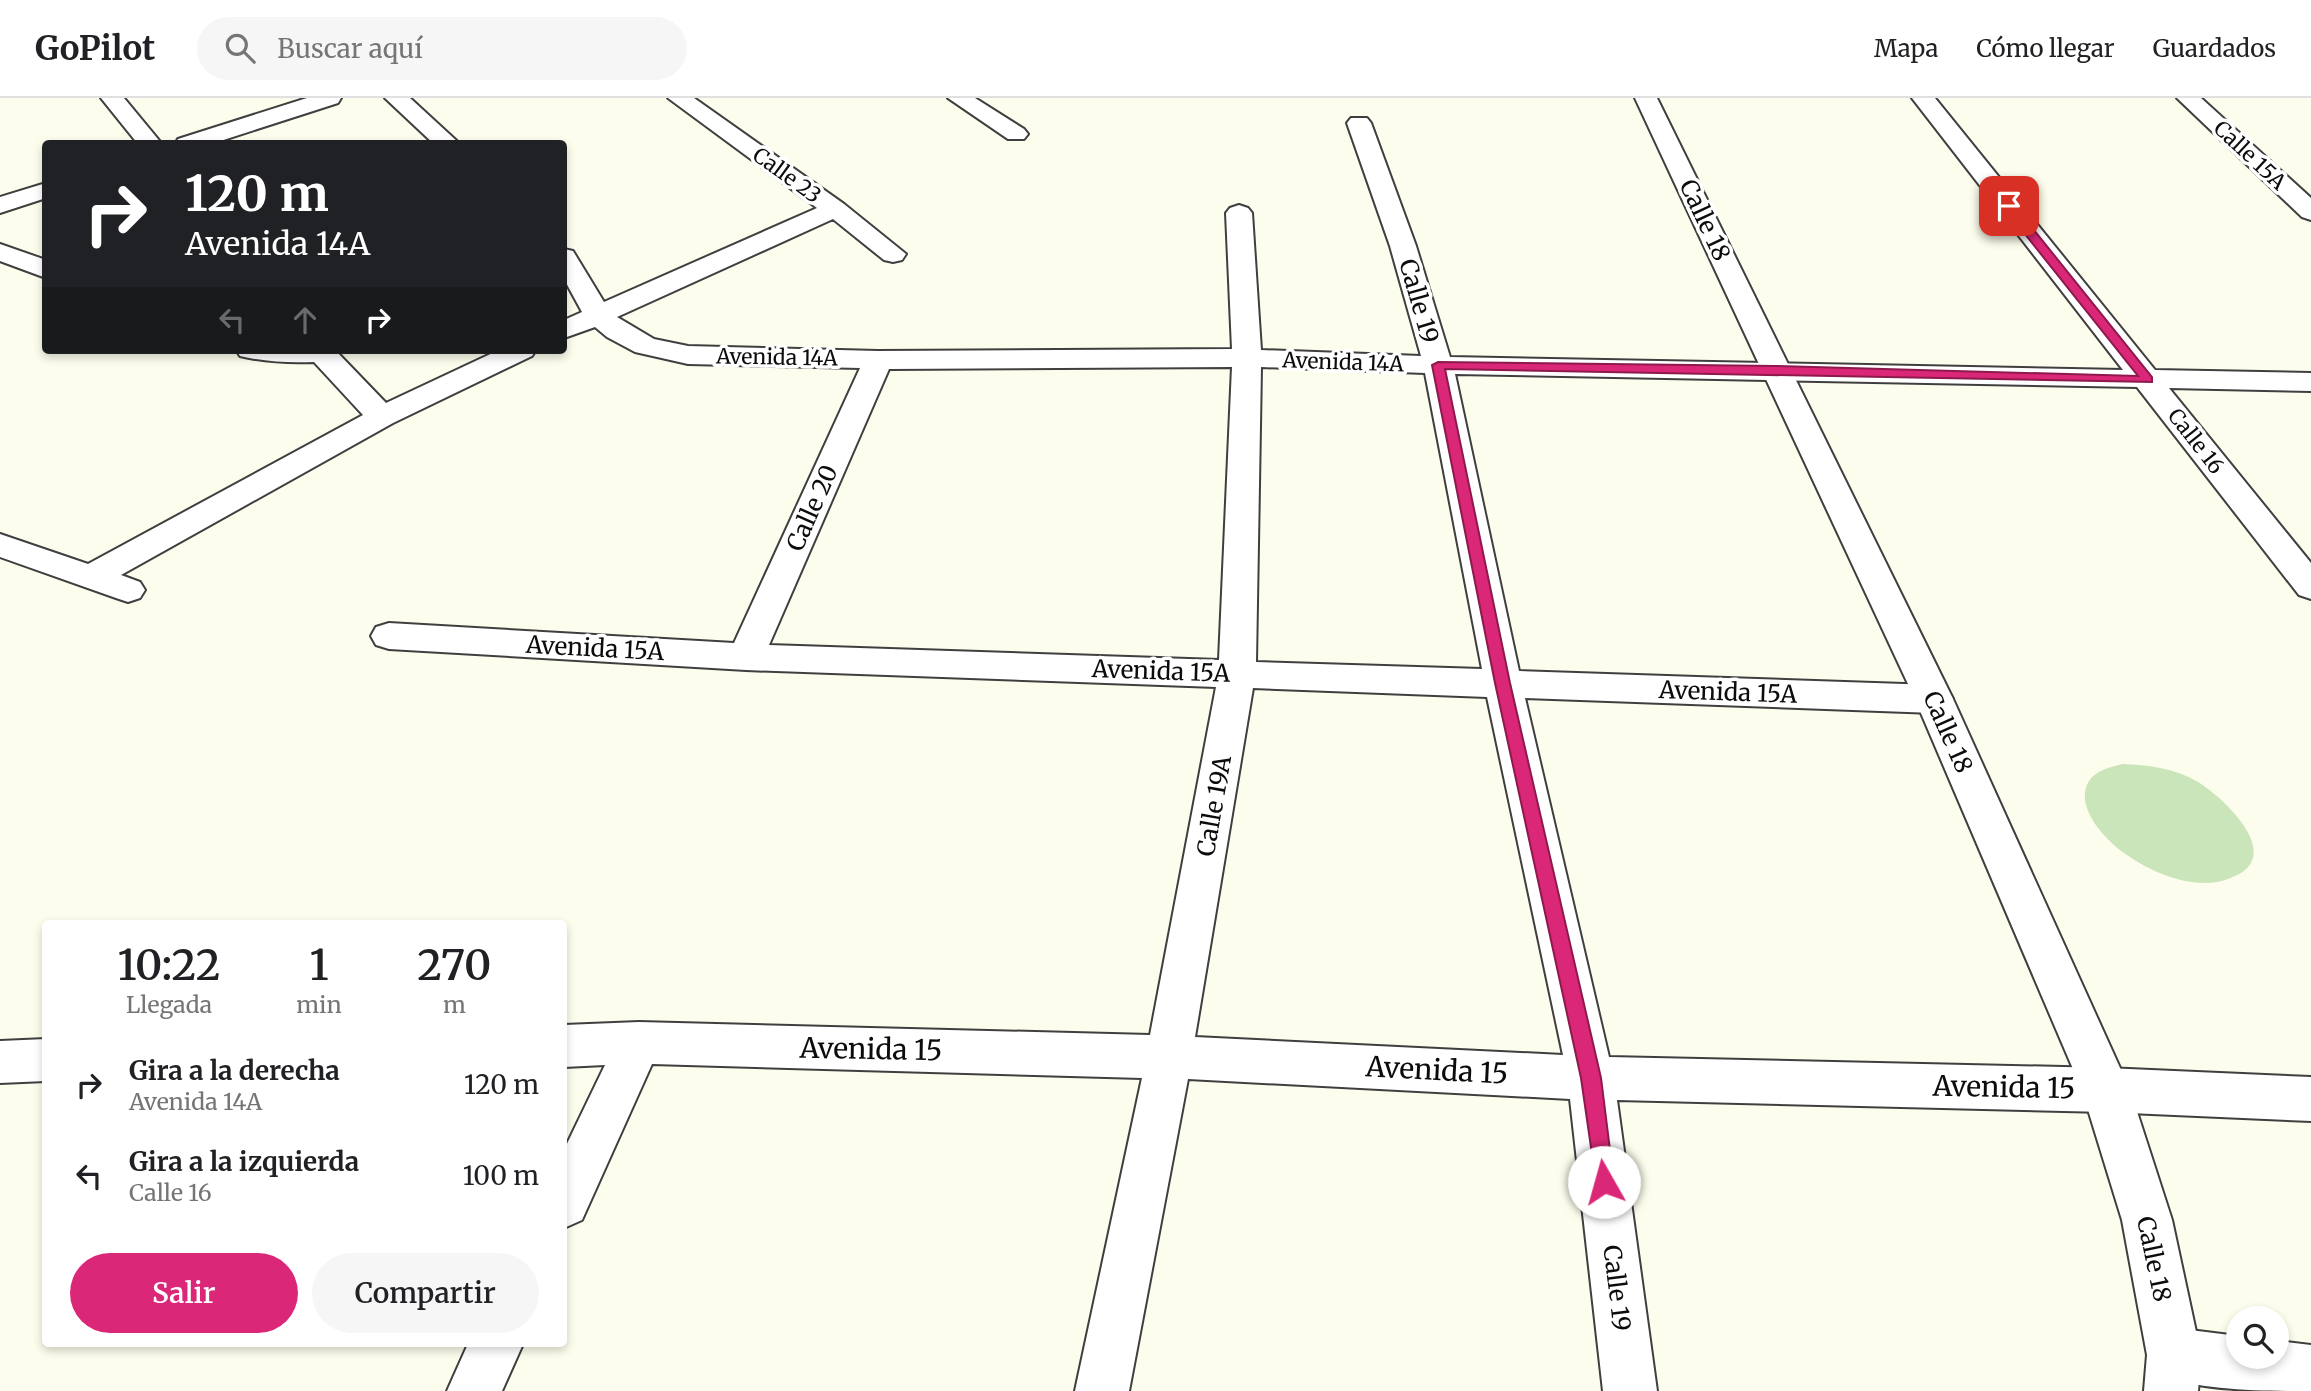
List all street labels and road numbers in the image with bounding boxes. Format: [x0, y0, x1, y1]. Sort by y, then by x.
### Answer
street label: Calle 15A [2208, 115, 2292, 195]
street label: Calle 23 [748, 141, 826, 209]
street label: Calle 18 [1673, 174, 1737, 266]
street label: Calle 19 [1392, 255, 1446, 347]
street label: Avenida 14A [715, 342, 838, 372]
street label: Avenida 14A [1281, 346, 1404, 378]
street label: Calle 16 [2162, 403, 2230, 479]
street label: Calle 20 [779, 460, 845, 556]
street label: Avenida 15A [524, 629, 666, 667]
street label: Avenida 15A [1090, 653, 1232, 689]
street label: Avenida 15A [1657, 674, 1799, 710]
street label: Calle 18 [1916, 686, 1980, 778]
street label: Calle 19A [1190, 752, 1238, 859]
street label: Avenida 15 [798, 1030, 943, 1068]
street label: Avenida 15 [1364, 1048, 1509, 1092]
street label: Avenida 15 [1931, 1068, 2076, 1106]
street label: Calle 18 [2130, 1214, 2178, 1304]
street label: Calle 19 [1596, 1243, 1638, 1333]

